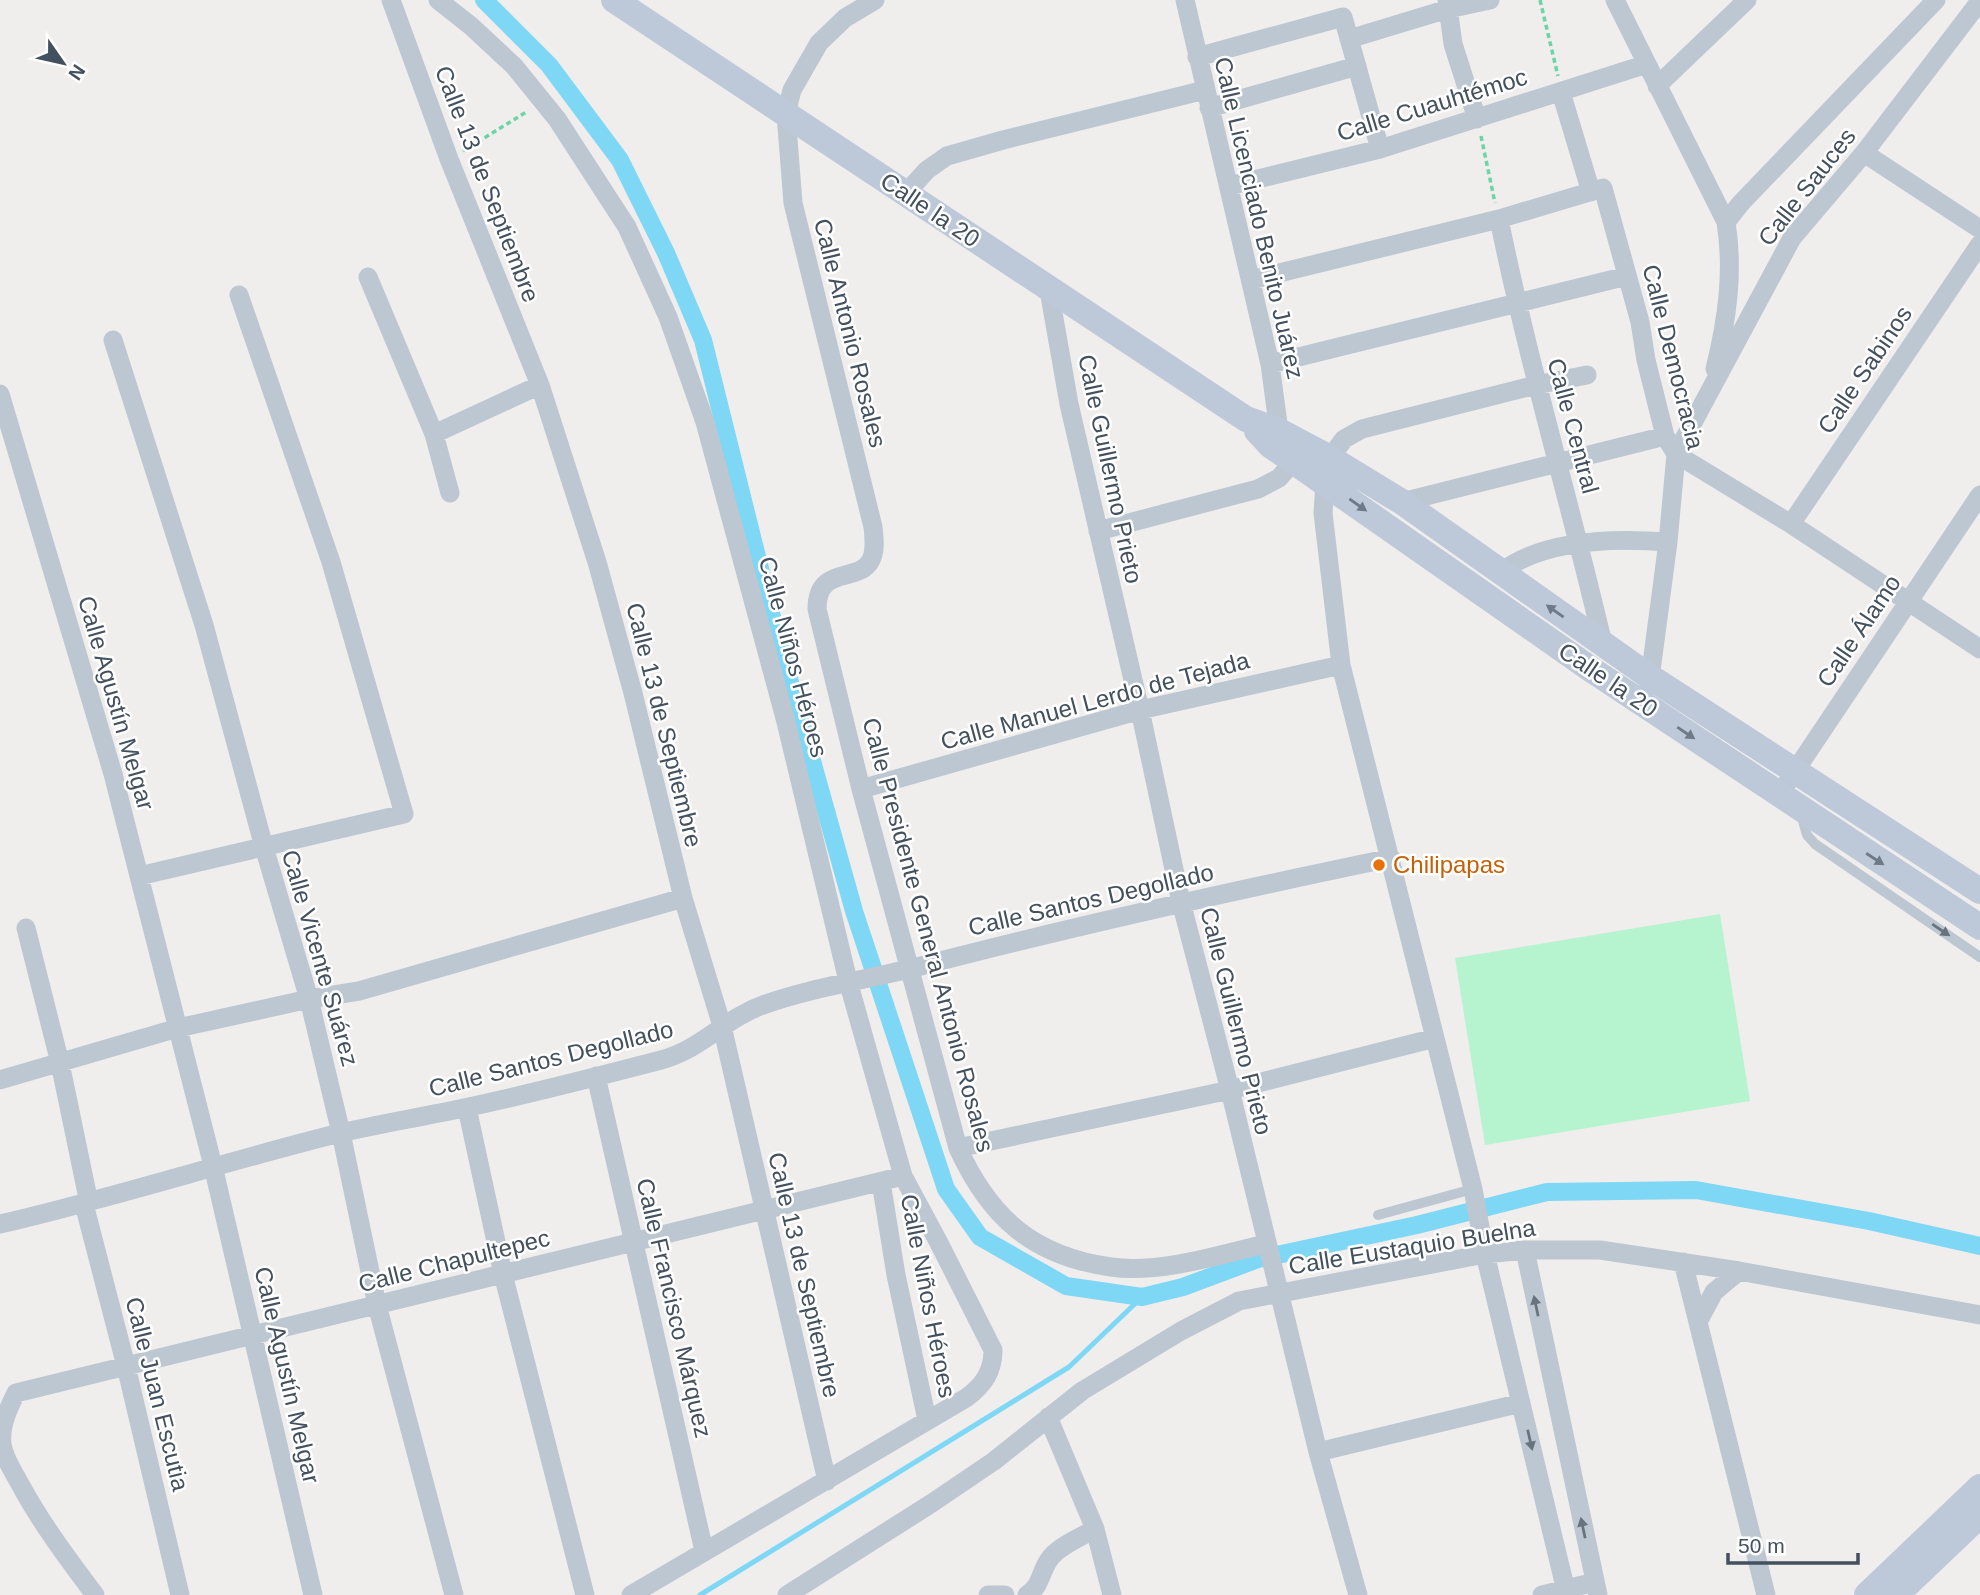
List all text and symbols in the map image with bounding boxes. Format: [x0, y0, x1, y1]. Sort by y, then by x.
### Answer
north arrow [28, 28, 98, 98]
street label: Calle Licenciado Benito Juárez [1209, 54, 1310, 381]
text: N [64, 61, 89, 84]
street label: Calle 13 de Septiembre [430, 62, 545, 306]
street label: Calle Cuauhtémoc [1334, 63, 1530, 146]
street label: Calle Sauces [1752, 123, 1861, 251]
street label: Calle la 20 [876, 167, 985, 252]
street label: Calle Antonio Rosales [809, 216, 892, 450]
street label: Calle Democracia [1637, 262, 1710, 453]
street label: Calle Sabinos [1812, 301, 1917, 439]
street label: Calle Guillermo Prieto [1073, 352, 1148, 586]
street label: Calle Central [1542, 355, 1604, 496]
one-way arrow [1349, 498, 1367, 512]
street label: Calle Niños Héroes [754, 554, 833, 760]
street label: Calle Álamo [1811, 570, 1906, 692]
street label: Calle Agustín Melgar [73, 593, 160, 813]
street label: Calle 13 de Septiembre [621, 600, 708, 850]
one-way arrow [1546, 604, 1564, 618]
street label: Calle la 20 [1554, 637, 1663, 722]
street label: Calle Manuel Lerdo de Tejada [938, 646, 1253, 755]
street label: Calle Presidente General Antonio Rosales [857, 715, 1000, 1155]
one-way arrow [1676, 726, 1695, 739]
street label: Calle Vicente Suárez [277, 847, 364, 1069]
place label: Chilipapas [1393, 851, 1505, 878]
one-way arrow [1865, 852, 1885, 865]
marker: Chilipapas [1371, 857, 1387, 873]
street label: Calle Santos Degollado [966, 858, 1216, 941]
street label: Calle Guillermo Prieto [1195, 904, 1278, 1137]
one-way arrow [1932, 923, 1950, 937]
street label: Calle Santos Degollado [426, 1015, 676, 1102]
street label: Calle 13 de Septiembre [763, 1150, 846, 1400]
street label: Calle Francisco Márquez [631, 1176, 717, 1440]
street label: Calle Niños Héroes [896, 1192, 961, 1400]
street label: Calle Eustaquio Buelna [1287, 1214, 1538, 1279]
street label: Calle Chapultepec [355, 1224, 552, 1297]
street label: Calle Agustín Melgar [249, 1264, 326, 1486]
street label: Calle Juan Escutia [120, 1294, 195, 1494]
one-way arrow [1531, 1295, 1542, 1317]
one-way arrow [1524, 1429, 1535, 1451]
one-way arrow [1578, 1517, 1589, 1539]
scale bar [1728, 1522, 1857, 1566]
text: 50 m [1738, 1534, 1785, 1557]

